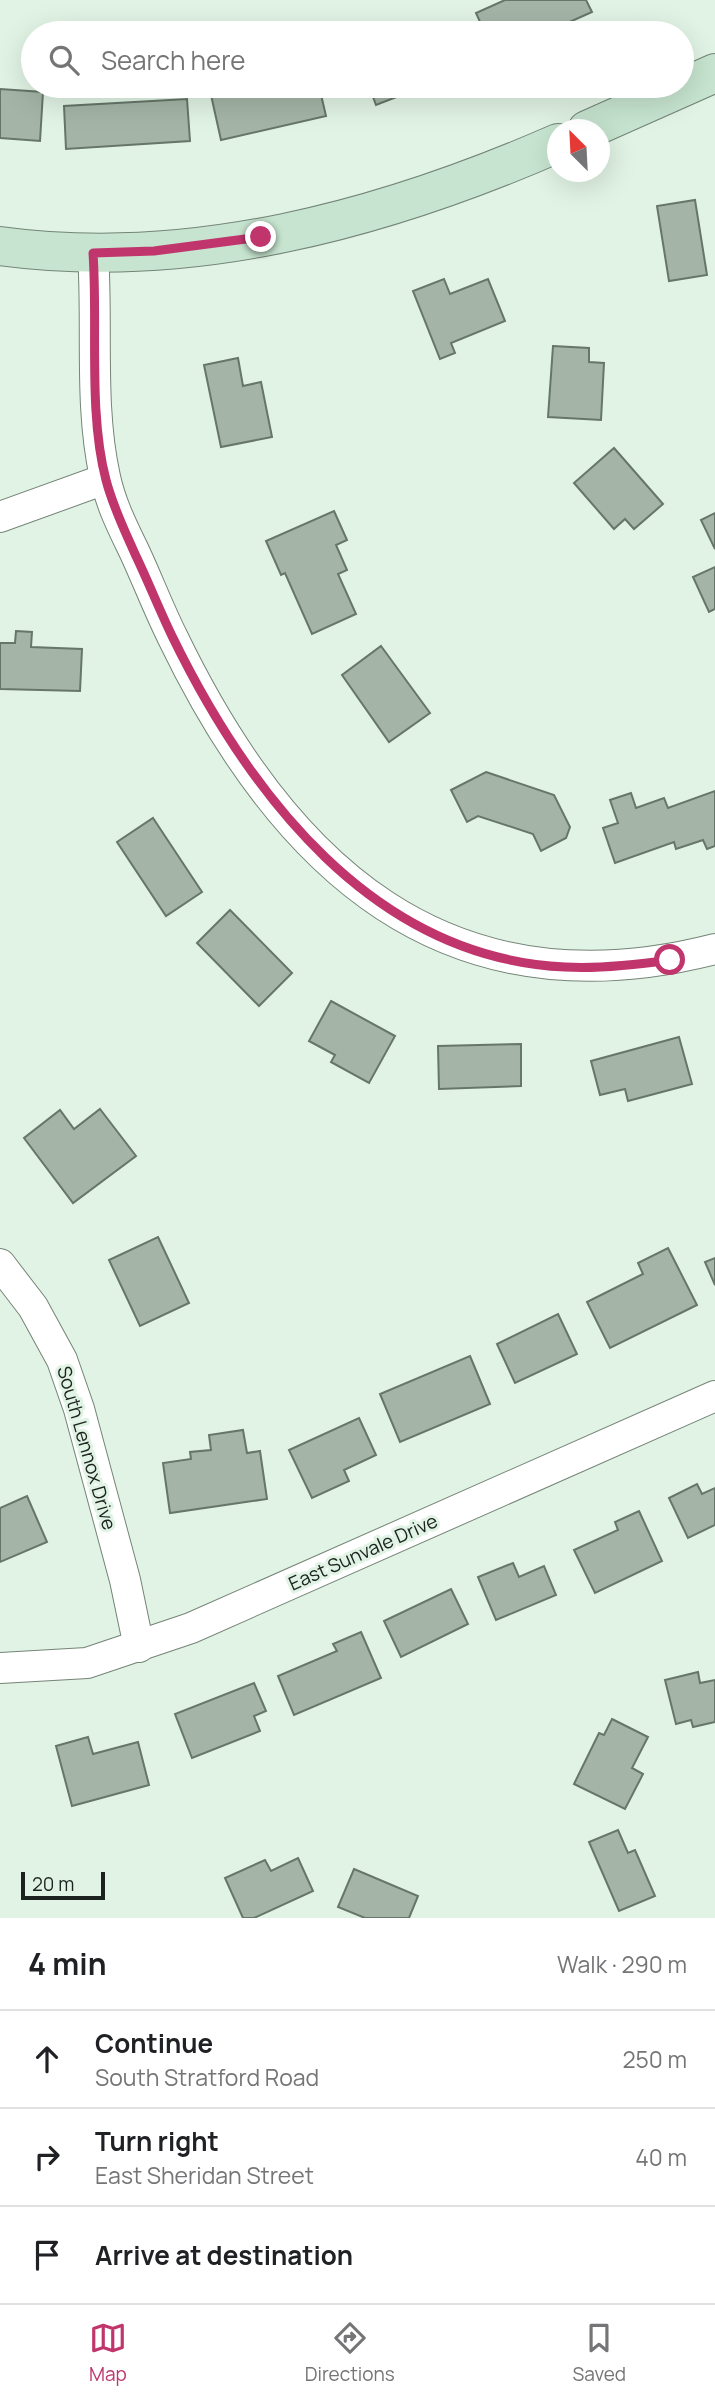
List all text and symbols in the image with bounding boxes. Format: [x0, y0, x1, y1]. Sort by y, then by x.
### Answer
search box [21, 21, 694, 98]
icon: search [45, 41, 83, 79]
text: Search here [101, 42, 246, 78]
north arrow [547, 119, 610, 182]
route end [245, 221, 276, 252]
route start [654, 944, 685, 975]
street label: South Lennox Drive [51, 1363, 123, 1533]
street label: East Sunvale Drive [284, 1507, 442, 1597]
scale bar [21, 1869, 105, 1901]
text: 20 m [32, 1871, 74, 1897]
text: 4 min [28, 1943, 106, 1984]
text: Walk · 290 m [557, 1948, 687, 1980]
text: Continue [95, 2025, 213, 2061]
icon: ahead [28, 2040, 66, 2078]
text: 250 m [622, 2043, 687, 2075]
text: South Stratford Road [95, 2061, 319, 2093]
text: Turn right [95, 2123, 219, 2159]
icon: right [28, 2138, 66, 2176]
text: 40 m [635, 2141, 687, 2173]
text: East Sheridan Street [95, 2159, 314, 2191]
icon: arrive [28, 2236, 66, 2274]
text: Arrive at destination [95, 2237, 353, 2273]
tab: Map [89, 2319, 127, 2387]
tab: Directions [305, 2319, 395, 2387]
tab: Saved [573, 2319, 626, 2387]

